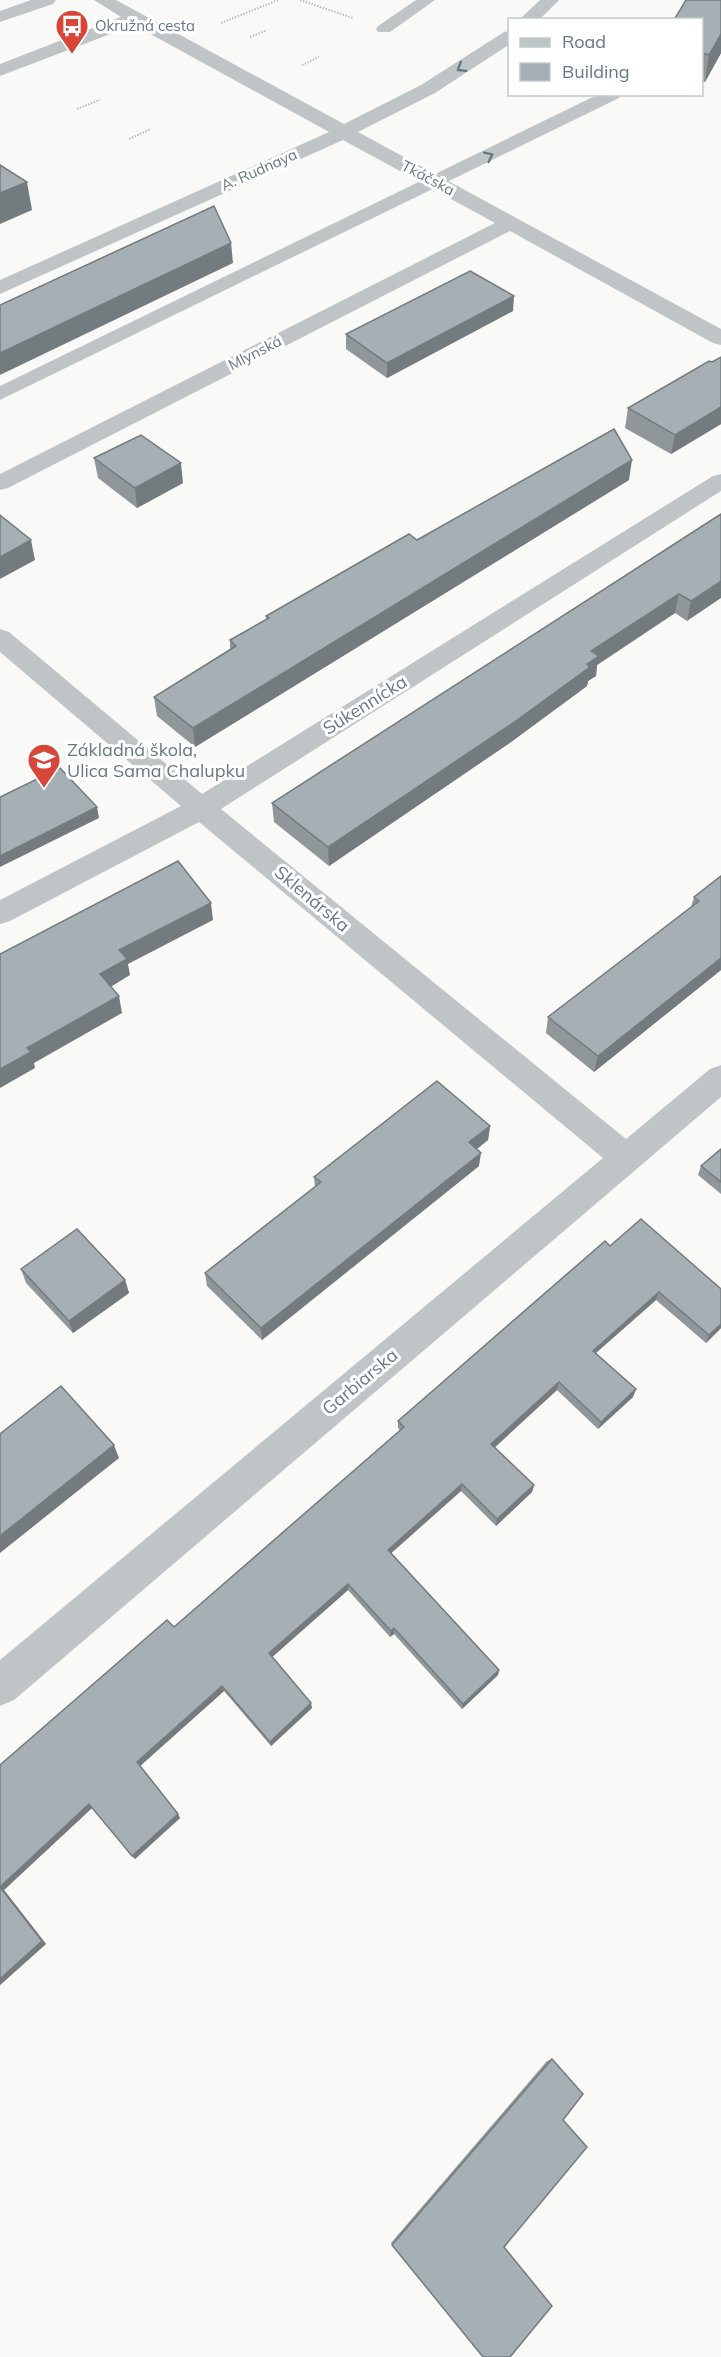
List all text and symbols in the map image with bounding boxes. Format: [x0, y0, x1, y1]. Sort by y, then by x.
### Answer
bus stop icon: Okružná cesta [54, 8, 90, 55]
place label: Okružná cesta [95, 16, 195, 35]
legend [508, 18, 703, 96]
text: Road [562, 30, 606, 53]
text: Building [562, 60, 630, 83]
one-way arrow [457, 61, 467, 73]
street label: A. Rudnaya [218, 144, 300, 195]
one-way arrow [482, 152, 493, 163]
street label: Tkáčska [398, 156, 458, 199]
street label: Mlynská [225, 331, 285, 374]
street label: Súkennícka [318, 670, 411, 739]
place label: Základná škola, Ulica Sama Chalupku [67, 738, 245, 782]
school or university icon: Základná škola, Ulica Sama Chalupku [26, 742, 62, 789]
street label: Sklenárska [270, 860, 355, 937]
street label: Garbiarska [317, 1343, 402, 1420]

